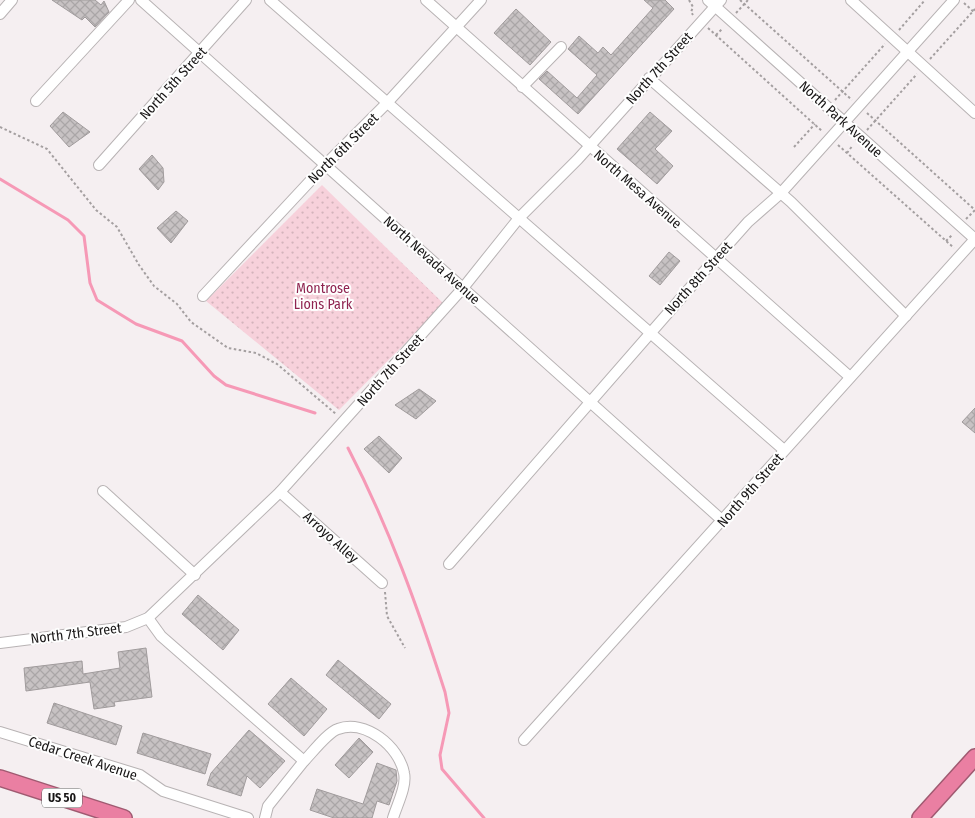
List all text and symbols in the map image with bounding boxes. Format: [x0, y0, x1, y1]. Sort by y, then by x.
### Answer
street label: North 7th Street [622, 28, 697, 108]
street label: North 5th Street [136, 43, 211, 123]
street label: North Park Avenue [796, 78, 886, 161]
street label: North 6th Street [305, 109, 382, 187]
street label: North Mesa Avenue [590, 147, 685, 232]
street label: North Nevada Avenue [380, 213, 483, 308]
street label: North 8th Street [661, 238, 736, 318]
park label: Montrose Lions Park [294, 280, 353, 313]
street label: North 7th Street [353, 330, 428, 410]
street label: North 9th Street [714, 450, 787, 531]
street label: Arroyo Alley [299, 508, 362, 567]
street label: North 7th Street [30, 619, 123, 647]
street label: Cedar Creek Avenue [26, 733, 139, 784]
road number: US 50 [42, 788, 82, 808]

